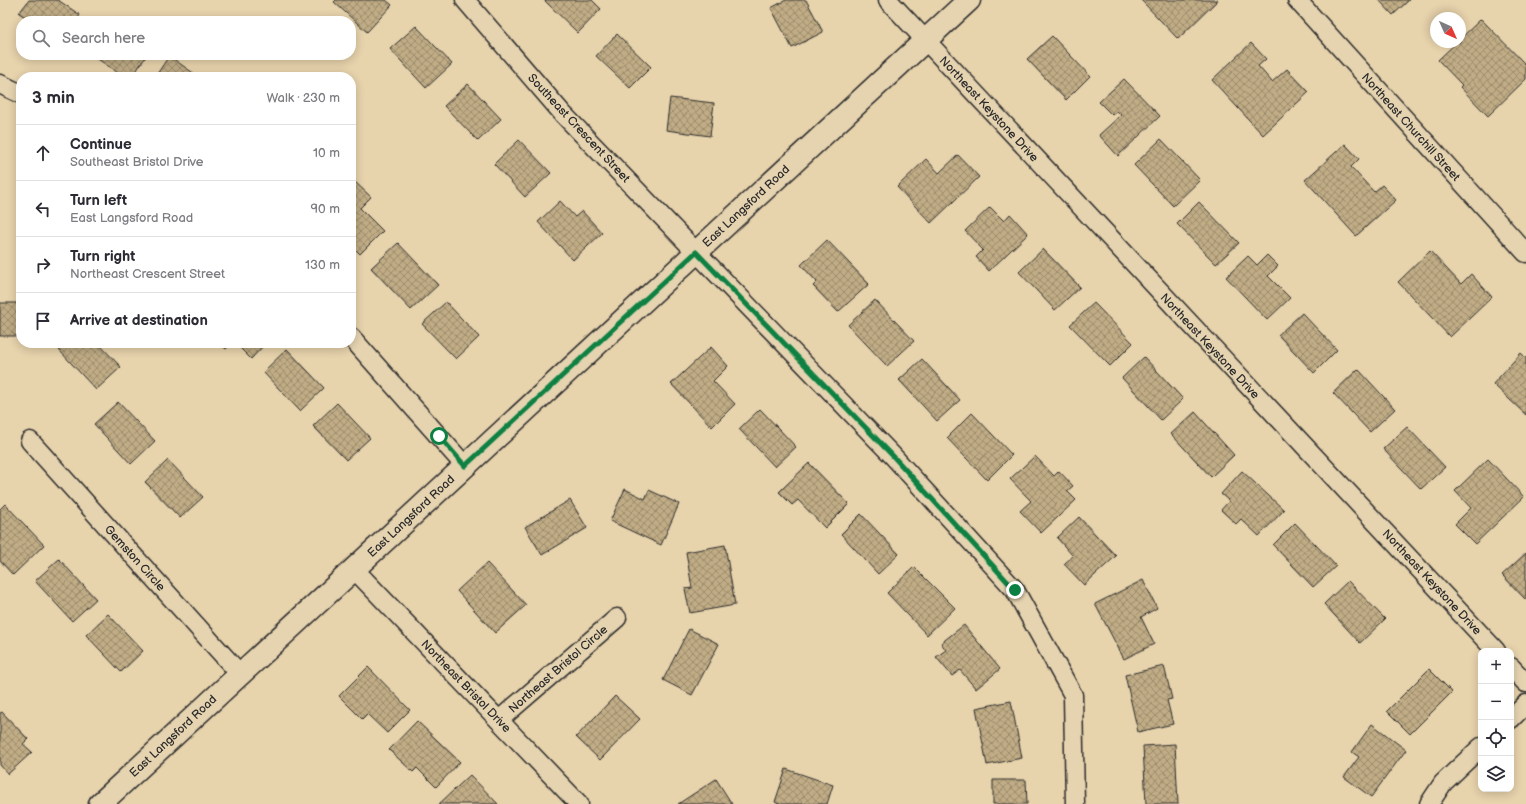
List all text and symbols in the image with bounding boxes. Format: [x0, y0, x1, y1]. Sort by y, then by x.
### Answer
north arrow [1430, 12, 1466, 48]
search box [16, 16, 356, 60]
icon: search [30, 27, 52, 49]
text: Search here [62, 29, 145, 48]
street label: Northeast Keystone Drive [936, 53, 1041, 165]
street label: Northeast Churchill Street [1358, 70, 1463, 185]
street label: Southeast Crescent Street [524, 71, 633, 186]
text: 3 min [32, 88, 75, 108]
text: Walk · 230 m [266, 90, 340, 106]
text: Continue [70, 135, 132, 154]
icon: ahead [32, 142, 54, 164]
text: 10 m [313, 145, 340, 161]
text: Southeast Bristol Drive [70, 154, 204, 170]
street label: East Langsford Road [700, 162, 793, 251]
text: Turn left [70, 191, 127, 210]
icon: left [32, 198, 54, 220]
text: 90 m [311, 201, 340, 217]
text: East Langsford Road [70, 210, 193, 226]
text: Turn right [70, 247, 135, 266]
icon: right [32, 254, 54, 276]
text: 130 m [305, 257, 340, 273]
text: Northeast Crescent Street [70, 266, 225, 282]
street label: Northeast Keystone Drive [1157, 290, 1262, 402]
icon: arrive [32, 310, 54, 332]
text: Arrive at destination [70, 311, 208, 330]
route start [430, 427, 448, 445]
street label: East Langsford Road [365, 472, 458, 561]
street label: Gemston Circle [101, 522, 168, 594]
street label: Northeast Keystone Drive [1379, 526, 1484, 638]
route end [1006, 581, 1024, 599]
street label: Northeast Bristol Circle [506, 622, 611, 716]
street label: Northeast Bristol Drive [418, 637, 514, 736]
map controls [1478, 648, 1514, 792]
button: + [1478, 648, 1514, 684]
button: − [1478, 684, 1514, 720]
street label: East Langsford Road [127, 692, 220, 781]
button: locate [1478, 720, 1514, 756]
button: layers [1478, 756, 1514, 792]

